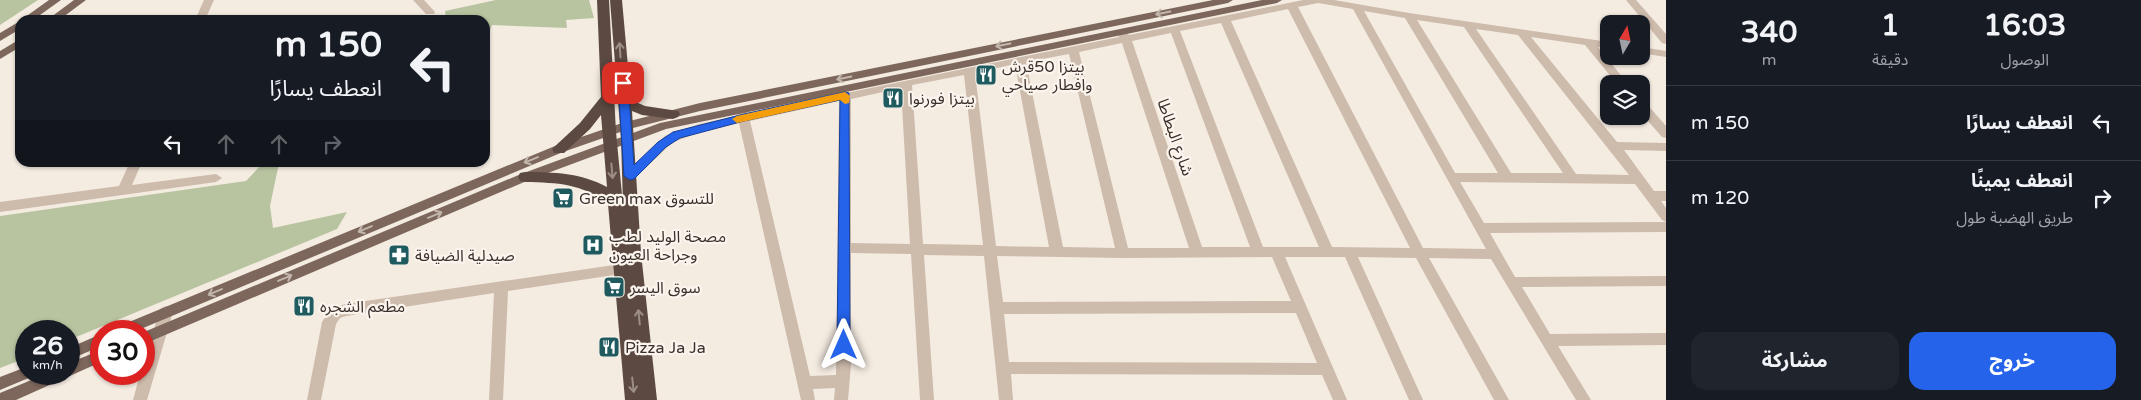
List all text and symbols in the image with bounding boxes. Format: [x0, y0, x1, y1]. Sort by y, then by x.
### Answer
text: 1 [1881, 7, 1900, 44]
text: 16:03 [1983, 7, 2066, 44]
one-way arrow [1155, 9, 1171, 18]
text: 340 [1741, 14, 1797, 51]
north arrow [1600, 15, 1650, 65]
map controls [1600, 15, 1650, 125]
text: 150 m [275, 24, 382, 66]
icon: left [400, 35, 465, 100]
one-way arrow [996, 41, 1012, 51]
one-way arrow [616, 42, 625, 58]
text: m [1762, 50, 1776, 70]
text: دقيقة [1872, 50, 1908, 70]
text: الوصول [2000, 50, 2049, 70]
place label: بيتزا 50قرش وافطار صياحي [1002, 57, 1092, 97]
pin [602, 62, 644, 104]
restaurant icon: بيتزا 50قرش وافطار صياحي [974, 63, 998, 87]
icon: arrive [609, 69, 637, 97]
one-way arrow [837, 74, 853, 83]
button: layers [1600, 75, 1650, 125]
text: انعطف يسارًا [269, 76, 382, 102]
restaurant icon: بيتزا فورنوا [881, 86, 905, 110]
place label: بيتزا فورنوا [909, 89, 975, 109]
street label: شارع البطاطا [1151, 96, 1198, 179]
icon: left [2088, 109, 2116, 137]
text: 150 m [1691, 112, 1749, 134]
text: انعطف يسارًا [1966, 112, 2073, 134]
icon: left [159, 130, 187, 158]
icon: ahead [212, 130, 240, 158]
icon: ahead [265, 130, 293, 158]
icon: right [318, 130, 346, 158]
one-way arrow [524, 156, 539, 166]
one-way arrow [607, 163, 617, 179]
text: انعطف يمينًا [1971, 170, 2073, 192]
icon: right [2088, 184, 2116, 212]
supermarket icon: Green max للتسوق [551, 186, 575, 210]
text: 120 m [1691, 187, 1749, 209]
place label: Green max للتسوق [579, 189, 714, 209]
text: طريق الهضبة طول [1956, 208, 2073, 228]
one-way arrow [427, 209, 442, 219]
one-way arrow [358, 225, 373, 235]
place label: مصحة الوليد لطب وجراحة العيون [609, 227, 726, 265]
hospital icon: مصحة الوليد لطب وجراحة العيون [581, 233, 605, 257]
pharmacy icon: صيدلية الضيافة [387, 243, 411, 267]
place label: صيدلية الضيافة [415, 246, 515, 266]
one-way arrow [277, 273, 292, 283]
supermarket icon: سوق اليسر [602, 275, 626, 299]
place label: سوق اليسر [629, 278, 701, 298]
one-way arrow [208, 287, 223, 297]
restaurant icon: مطعم الشجره [292, 294, 316, 318]
place label: مطعم الشجره [320, 297, 405, 319]
one-way arrow [634, 309, 644, 325]
position arrow [817, 318, 869, 370]
speed limit sign: 30 [90, 320, 155, 385]
text: 26 [32, 331, 63, 361]
button: مشاركة [1691, 332, 1899, 390]
button: خروج [1909, 332, 2116, 390]
restaurant icon: Pizza Ja Ja [597, 335, 621, 359]
place label: Pizza Ja Ja [625, 338, 706, 358]
text: km/h [32, 358, 63, 372]
one-way arrow [628, 377, 638, 393]

